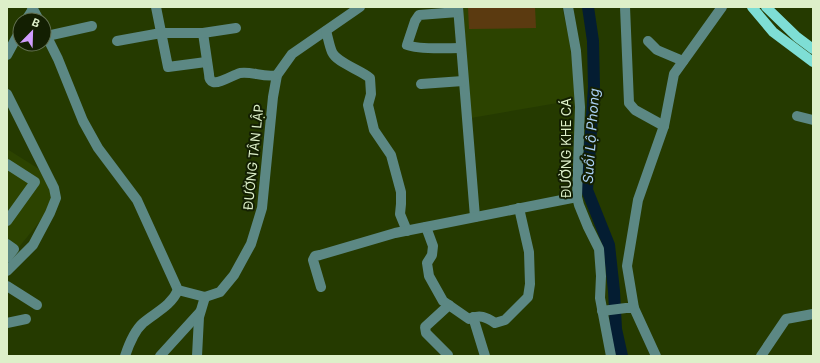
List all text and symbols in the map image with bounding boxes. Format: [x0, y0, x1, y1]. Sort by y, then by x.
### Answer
north arrow [12, 12, 52, 52]
text: B [30, 15, 42, 31]
water label: Suối Lộ Phong [579, 87, 602, 184]
street label: ĐƯỜNG KHE CÁ [558, 98, 574, 198]
street label: ĐƯỜNG TÂN LẬP [239, 103, 267, 211]

